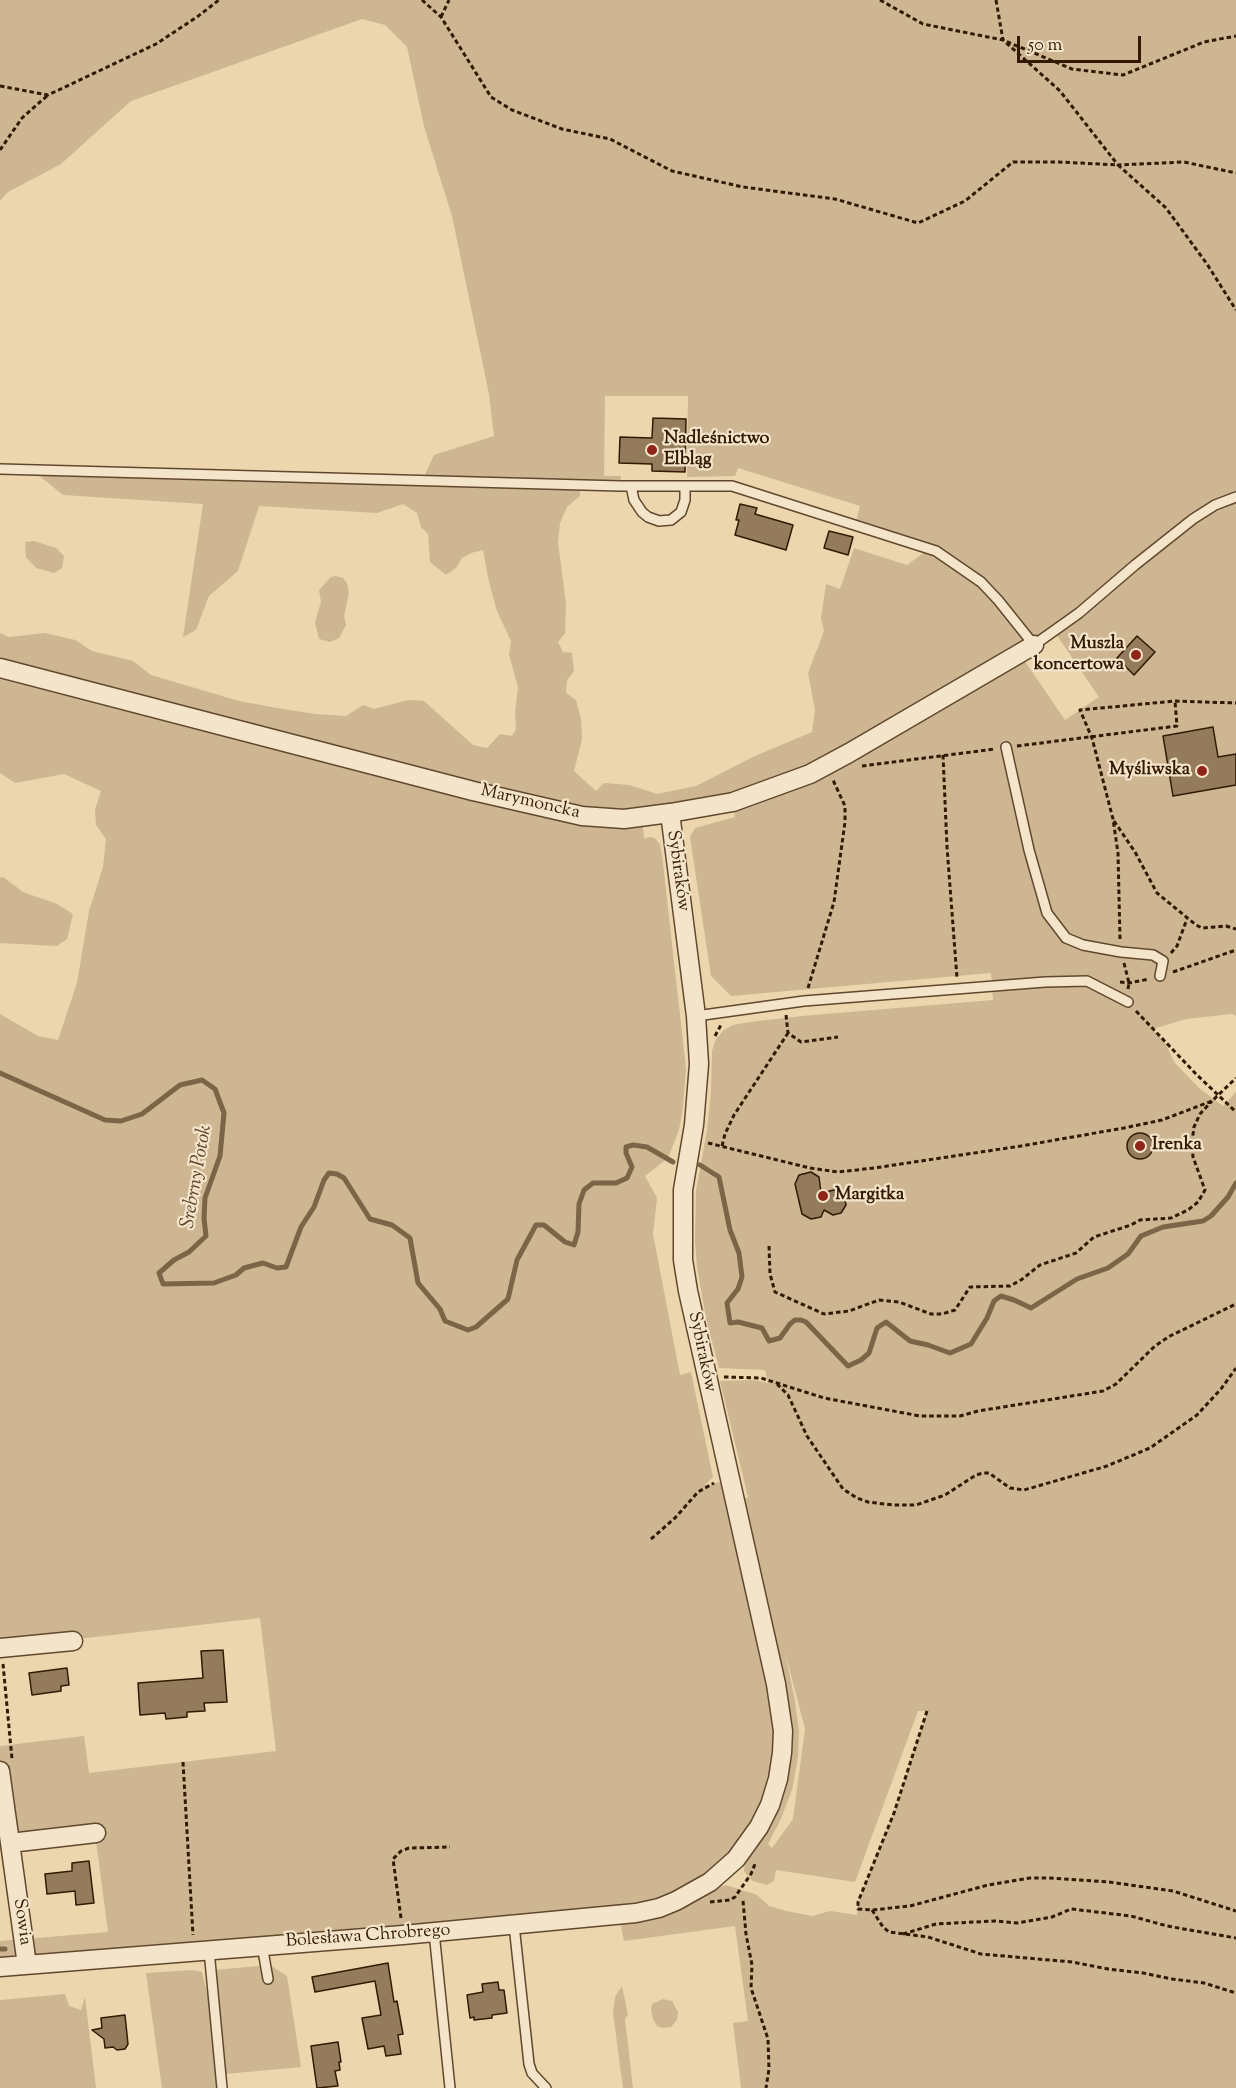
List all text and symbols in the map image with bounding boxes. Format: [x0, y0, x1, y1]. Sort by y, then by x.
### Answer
scale bar [1020, 24, 1144, 62]
text: 50 m [1028, 33, 1062, 59]
place label: Nadleśnictwo Elbląg [664, 429, 769, 472]
marker: Nadleśnictwo Elbląg [645, 443, 659, 457]
place label: Muszla koncertowa [1034, 634, 1124, 676]
marker: Muszla koncertowa [1129, 648, 1143, 662]
place label: Myśliwska [1109, 760, 1190, 782]
marker: Myśliwska [1195, 764, 1209, 778]
street label: Marymoncka [478, 781, 582, 825]
street label: Sybiraków [661, 829, 693, 913]
water label: Srebrny Potok [177, 1123, 219, 1231]
place label: Irenka [1152, 1135, 1202, 1157]
marker: Irenka [1133, 1139, 1147, 1153]
place label: Margitka [835, 1185, 904, 1207]
marker: Margitka [816, 1189, 830, 1203]
street label: Sybiraków [682, 1310, 720, 1394]
street label: Sowia [7, 1897, 35, 1947]
street label: Bolesława Chrobrego [285, 1920, 451, 1954]

